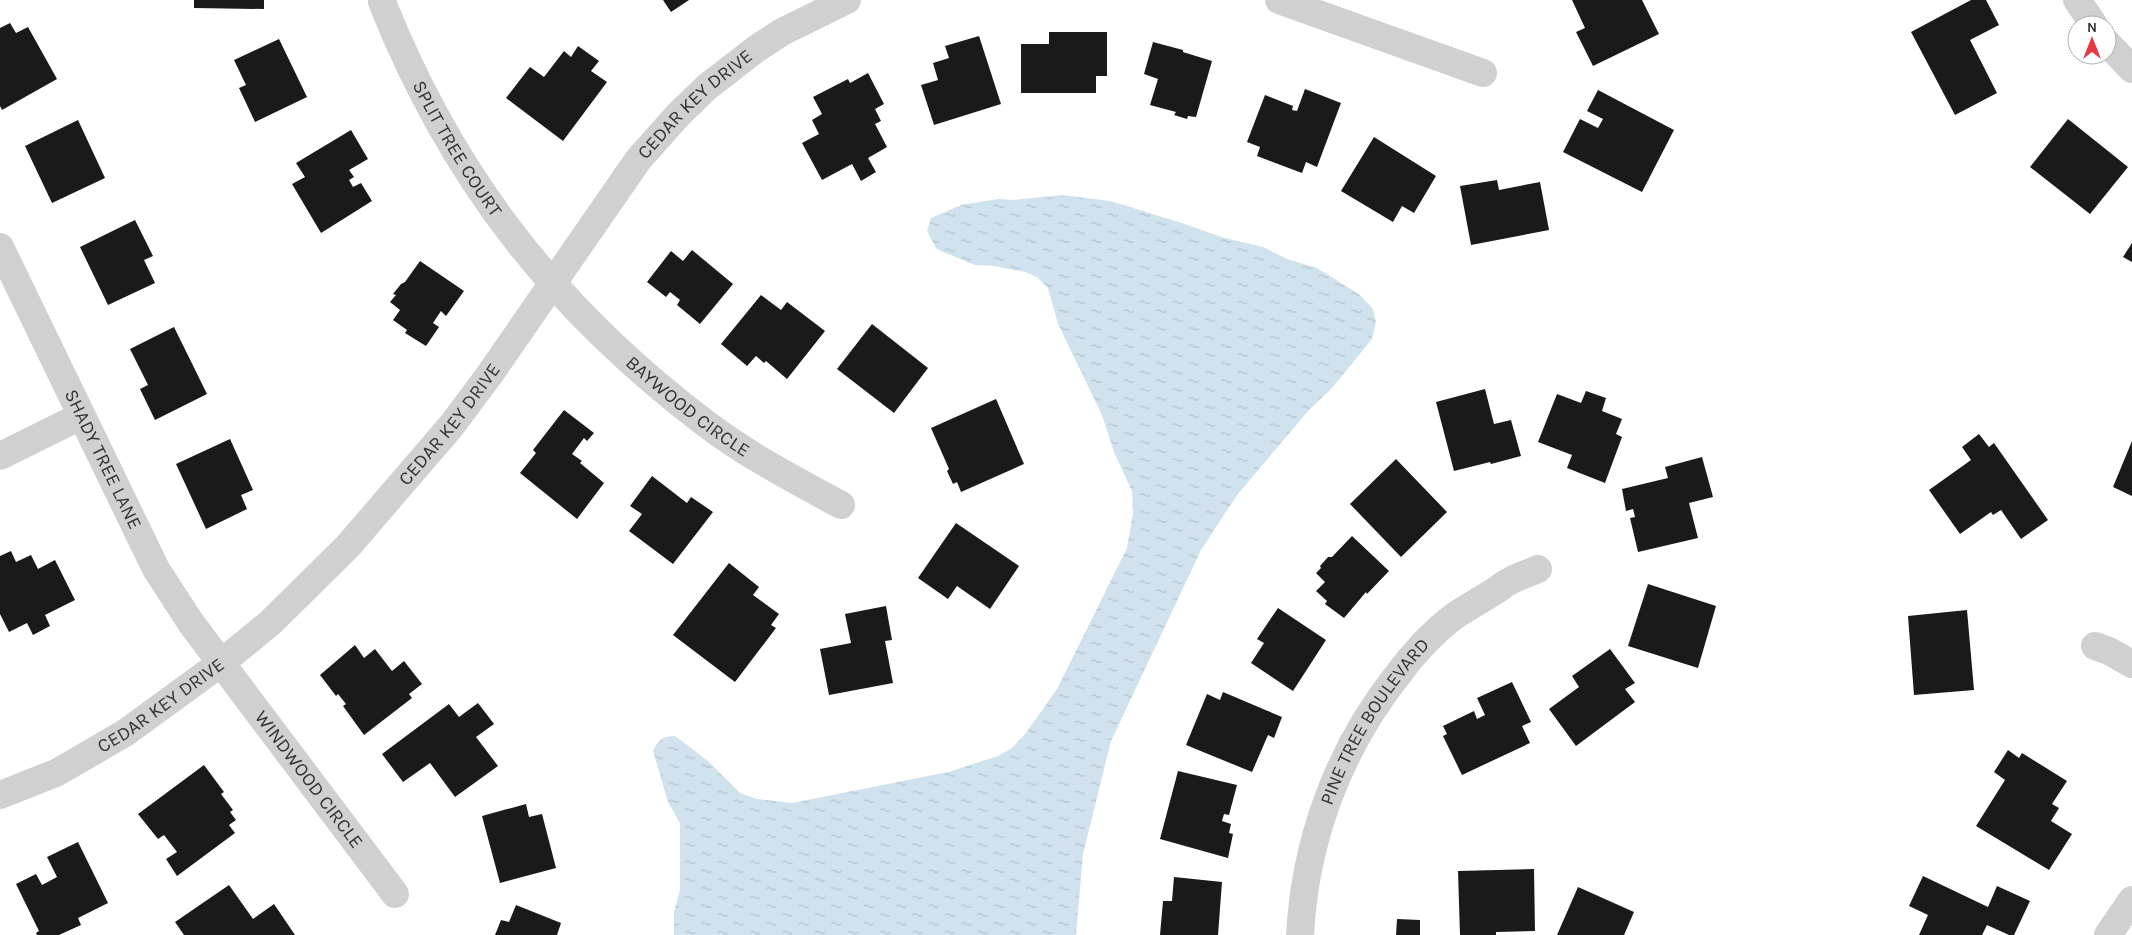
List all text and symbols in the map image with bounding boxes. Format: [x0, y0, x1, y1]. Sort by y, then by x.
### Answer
north arrow [2067, 15, 2117, 65]
text: N [2087, 19, 2097, 36]
street label: CEDAR KEY DRIVE [633, 45, 757, 164]
street label: SPLIT TREE COURT [408, 77, 507, 221]
street label: BAYWOOD CIRCLE [621, 352, 754, 462]
street label: CEDAR KEY DRIVE [394, 359, 505, 490]
street label: SHADY TREE LANE [60, 386, 146, 533]
street label: PINE TREE BOULEVARD [1316, 634, 1434, 808]
street label: CEDAR KEY DRIVE [94, 653, 229, 758]
street label: WINDWOOD CIRCLE [250, 706, 368, 853]

